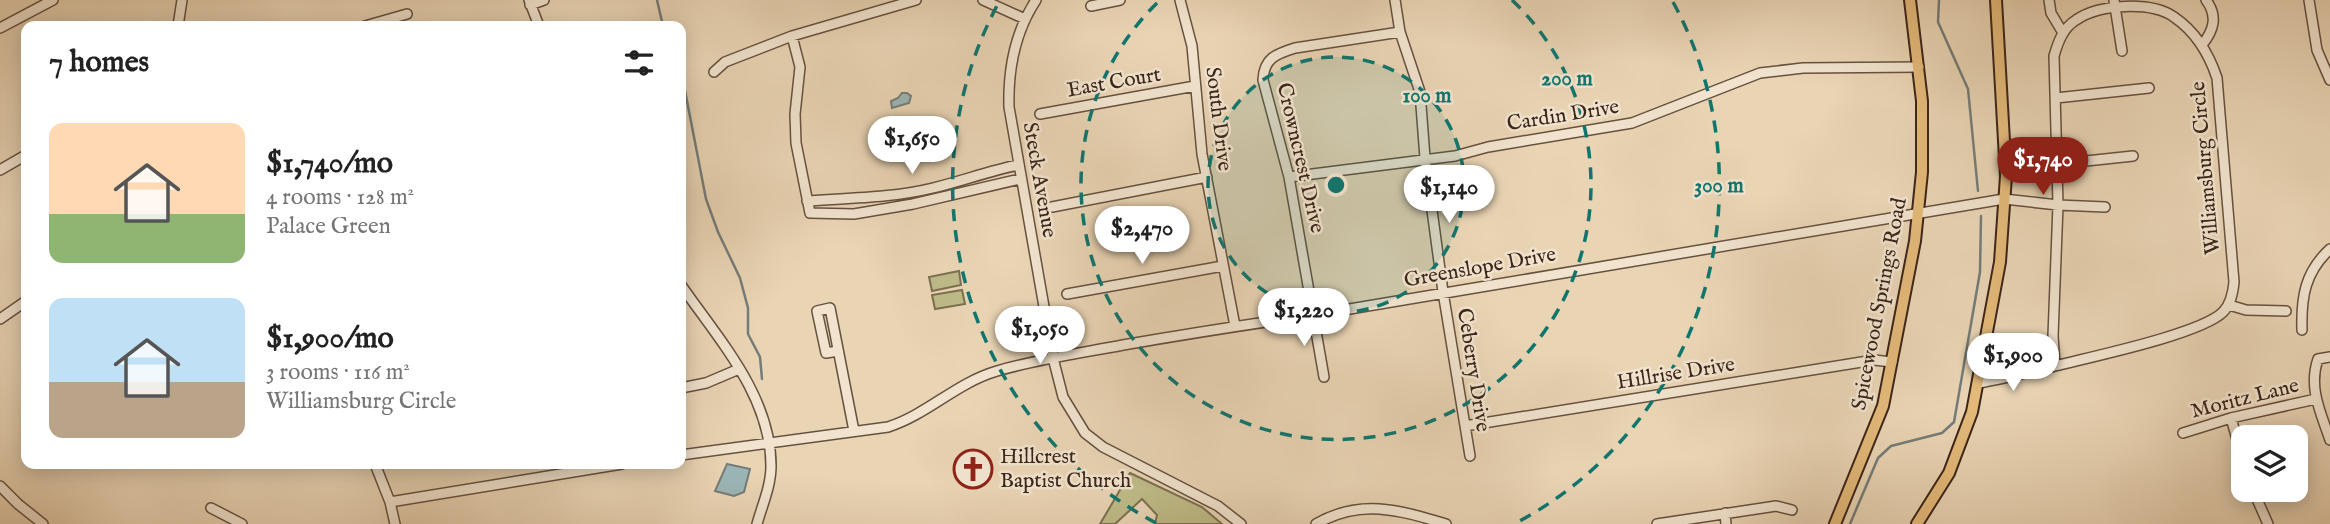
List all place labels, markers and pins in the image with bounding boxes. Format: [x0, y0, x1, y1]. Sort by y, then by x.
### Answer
pin: $1,650 [855, 116, 969, 176]
pin: $1,740 [1986, 138, 2100, 197]
pin: $1,140 [1392, 166, 1506, 225]
centre of rings [1324, 173, 1348, 197]
pin: $2,470 [1085, 206, 1199, 266]
pin: $1,220 [1247, 288, 1361, 348]
pin: $1,050 [983, 306, 1097, 366]
pin: $1,900 [1956, 334, 2070, 393]
place label: Hillcrest Baptist Church [1000, 444, 1131, 495]
church icon: Hillcrest Baptist Church [952, 448, 994, 490]

